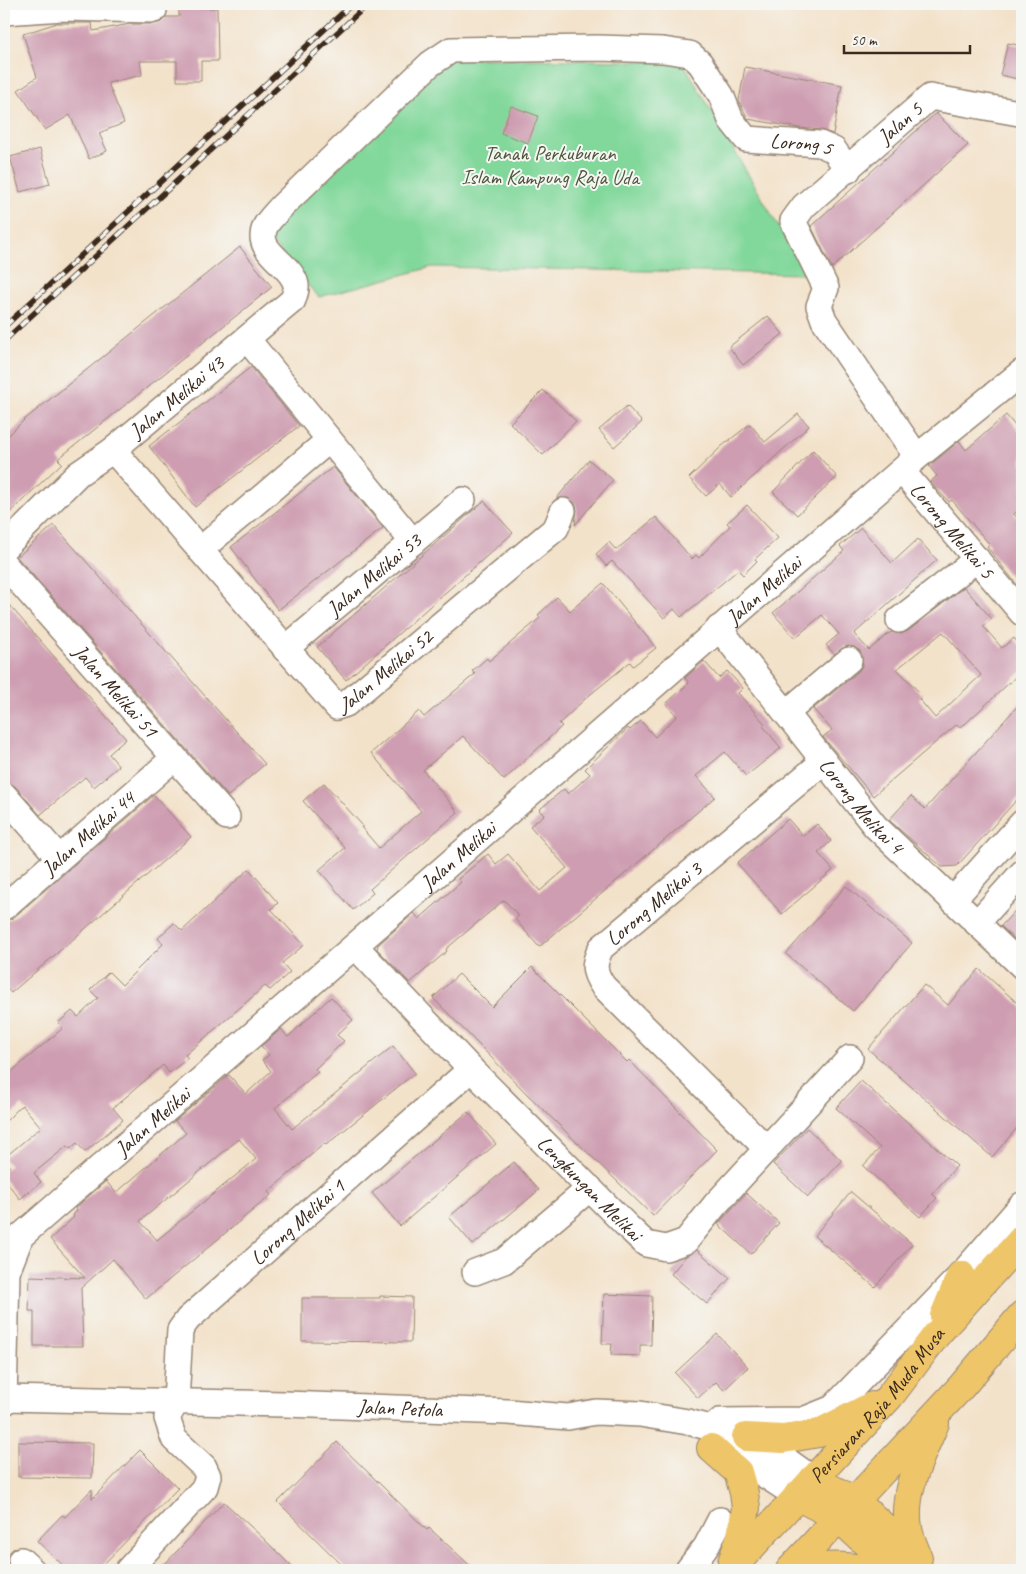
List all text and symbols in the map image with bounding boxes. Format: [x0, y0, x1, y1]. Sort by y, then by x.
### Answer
scale bar [844, 22, 970, 54]
text: 50 m [851, 31, 878, 50]
street label: Jalan 5 [871, 95, 929, 150]
street label: Lorong 5 [769, 128, 839, 162]
park label: Tanah Perkuburan Islam Kampung Raja Uda [461, 140, 641, 190]
street label: Jalan Melikai 43 [123, 349, 231, 444]
street label: Lorong Melikai 5 [905, 477, 1001, 585]
street label: Jalan Melikai 53 [321, 527, 428, 622]
street label: Jalan Melikai [720, 548, 809, 631]
street label: Jalan Melikai 52 [335, 623, 439, 719]
street label: Jalan Melikai 51 [67, 638, 165, 744]
street label: Lorong Melikai 4 [814, 753, 911, 861]
street label: Jalan Melikai 44 [36, 784, 142, 882]
street label: Jalan Melikai [414, 814, 504, 896]
street label: Lorong Melikai 3 [600, 855, 708, 951]
street label: Jalan Melikai [109, 1080, 198, 1162]
street label: Lengkungan Melikai [532, 1130, 650, 1249]
street label: Lorong Melikai 1 [245, 1173, 351, 1271]
street label: Persiaran Raja Muda Musa [804, 1320, 951, 1488]
street label: Jalan Petola [356, 1394, 444, 1423]

